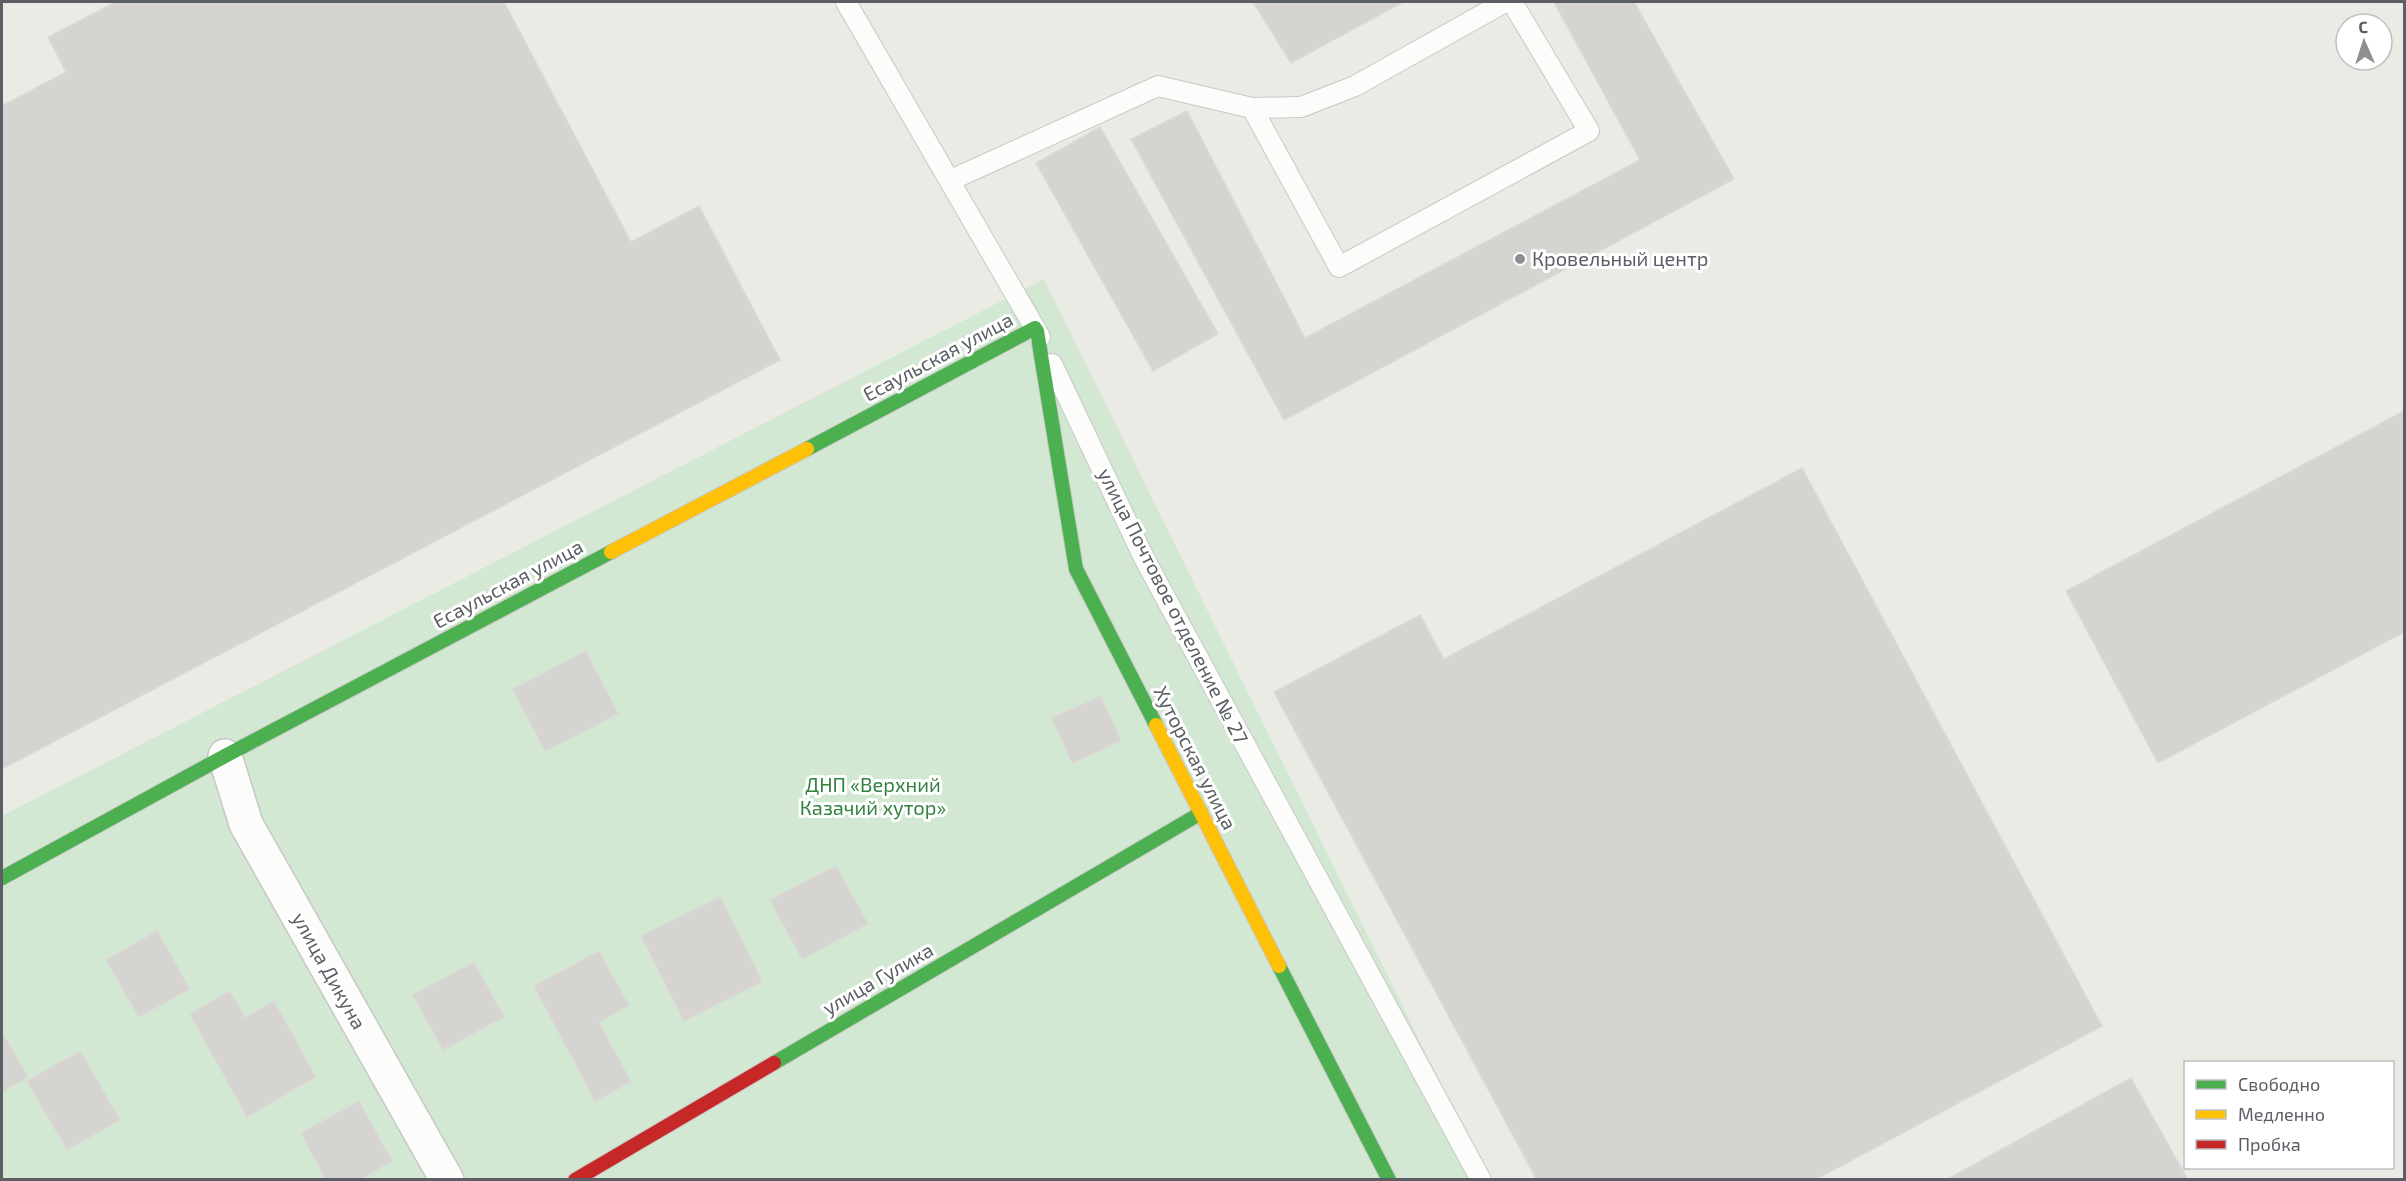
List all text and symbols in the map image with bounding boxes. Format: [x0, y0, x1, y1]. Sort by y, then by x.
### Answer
north arrow [2334, 12, 2394, 72]
text: С [2358, 17, 2368, 36]
place label: Кровельный центр [1532, 246, 1708, 270]
marker: Кровельный центр [1513, 252, 1527, 266]
street label: Есаульская улица [859, 307, 1017, 407]
street label: улица Почтовое отделение № 27 [1093, 464, 1254, 748]
street label: Есаульская улица [429, 534, 587, 634]
street label: Хуторская улица [1148, 682, 1242, 834]
park label: ДНП «Верхний Казачий хутор» [800, 772, 946, 820]
street label: улица Дикуна [287, 908, 372, 1034]
street label: улица Гулика [818, 937, 938, 1020]
legend [2184, 1061, 2394, 1169]
text: Свободно [2238, 1073, 2320, 1095]
text: Медленно [2238, 1103, 2325, 1125]
text: Пробка [2238, 1133, 2301, 1155]

